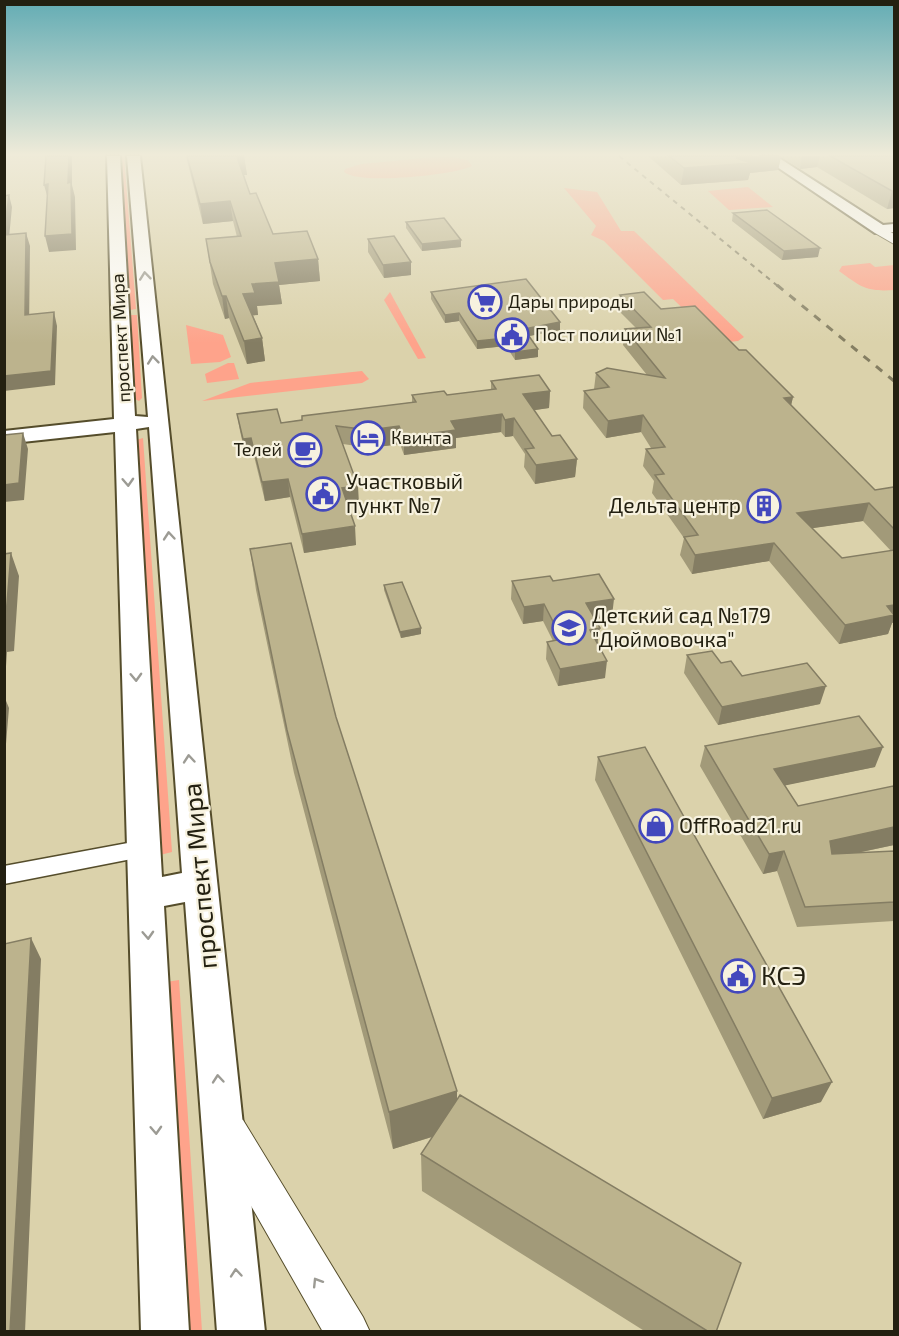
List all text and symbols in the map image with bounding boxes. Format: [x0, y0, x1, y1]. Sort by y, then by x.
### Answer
one-way arrow [139, 271, 152, 281]
street label: проспект Мира [106, 273, 134, 403]
supermarket icon: Дары природы [467, 284, 503, 320]
place label: Дары природы [508, 290, 633, 312]
public building icon: Пост полиции №1 [494, 317, 530, 353]
place label: Пост полиции №1 [535, 323, 682, 345]
one-way arrow [147, 355, 160, 364]
hotel icon: Квинта [350, 420, 386, 456]
place label: Квинта [391, 426, 452, 448]
cafe icon: Телей [287, 432, 323, 468]
place label: Телей [233, 438, 282, 460]
place label: Участковый пункт №7 [346, 468, 463, 518]
public building icon: Участковый пункт №7 [305, 476, 341, 512]
one-way arrow [121, 478, 134, 487]
building icon: Дельта центр [746, 488, 782, 524]
place label: Дельта центр [609, 492, 741, 517]
one-way arrow [163, 532, 176, 541]
place label: Детский сад №179 "Дюймовочка" [592, 602, 771, 651]
school or university icon: Детский сад №179 "Дюймовочка" [551, 610, 587, 646]
one-way arrow [130, 673, 143, 682]
one-way arrow [183, 755, 196, 764]
street label: проспект Мира [175, 782, 222, 971]
shop icon: OffRoad21.ru [638, 808, 674, 844]
place label: OffRoad21.ru [679, 812, 802, 837]
one-way arrow [141, 930, 154, 939]
public building icon: КСЭ [720, 958, 756, 994]
place label: КСЭ [761, 959, 806, 990]
one-way arrow [212, 1074, 225, 1084]
one-way arrow [150, 1125, 163, 1134]
one-way arrow [230, 1269, 243, 1278]
one-way arrow [313, 1278, 325, 1288]

